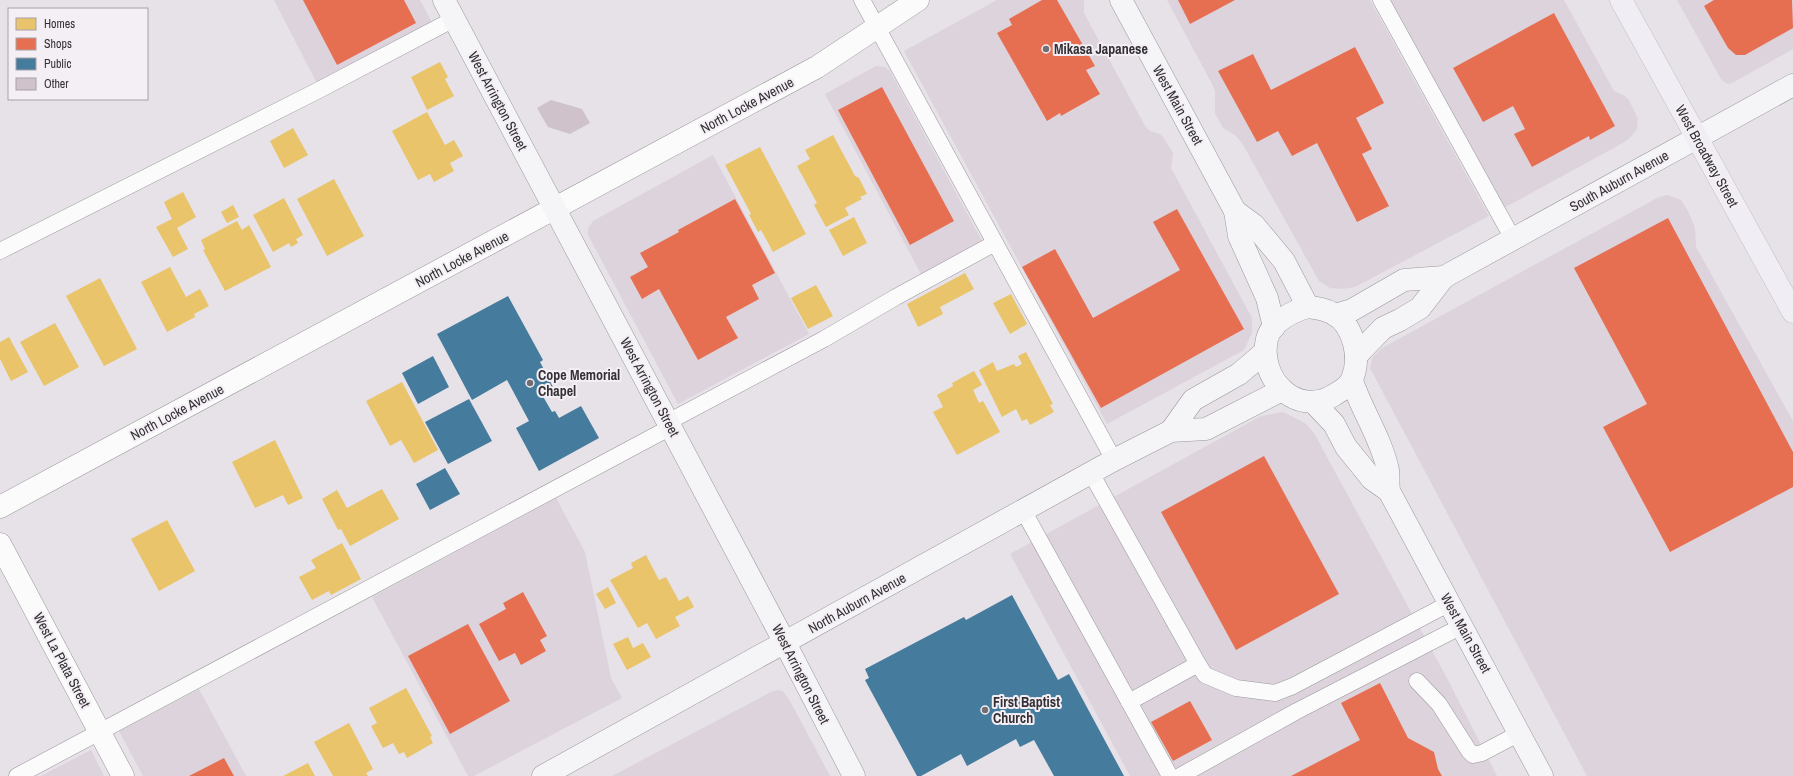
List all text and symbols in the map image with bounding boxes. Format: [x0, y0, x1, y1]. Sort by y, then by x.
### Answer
legend [8, 8, 148, 100]
text: Homes [44, 16, 75, 32]
text: Shops [44, 36, 72, 52]
place label: Mikasa Japanese [1054, 40, 1148, 58]
marker: Mikasa Japanese [1041, 44, 1051, 54]
street label: West Arrington Street [464, 48, 532, 154]
text: Public [44, 56, 71, 72]
street label: West Main Street [1149, 62, 1207, 148]
street label: North Locke Avenue [697, 73, 797, 137]
text: Other [44, 76, 69, 92]
street label: West Broadway Street [1671, 102, 1743, 210]
street label: South Auburn Avenue [1566, 146, 1672, 216]
street label: North Locke Avenue [412, 227, 512, 291]
street label: West Arrington Street [616, 334, 684, 440]
place label: Cope Memorial Chapel [538, 366, 620, 400]
marker: Cope Memorial Chapel [525, 378, 535, 388]
street label: North Locke Avenue [127, 380, 227, 444]
street label: North Auburn Avenue [805, 569, 909, 637]
street label: West Main Street [1437, 590, 1495, 676]
street label: West La Plata Street [29, 609, 95, 711]
street label: West Arrington Street [768, 621, 834, 727]
place label: First Baptist Church [993, 693, 1060, 727]
marker: First Baptist Church [980, 705, 990, 715]

